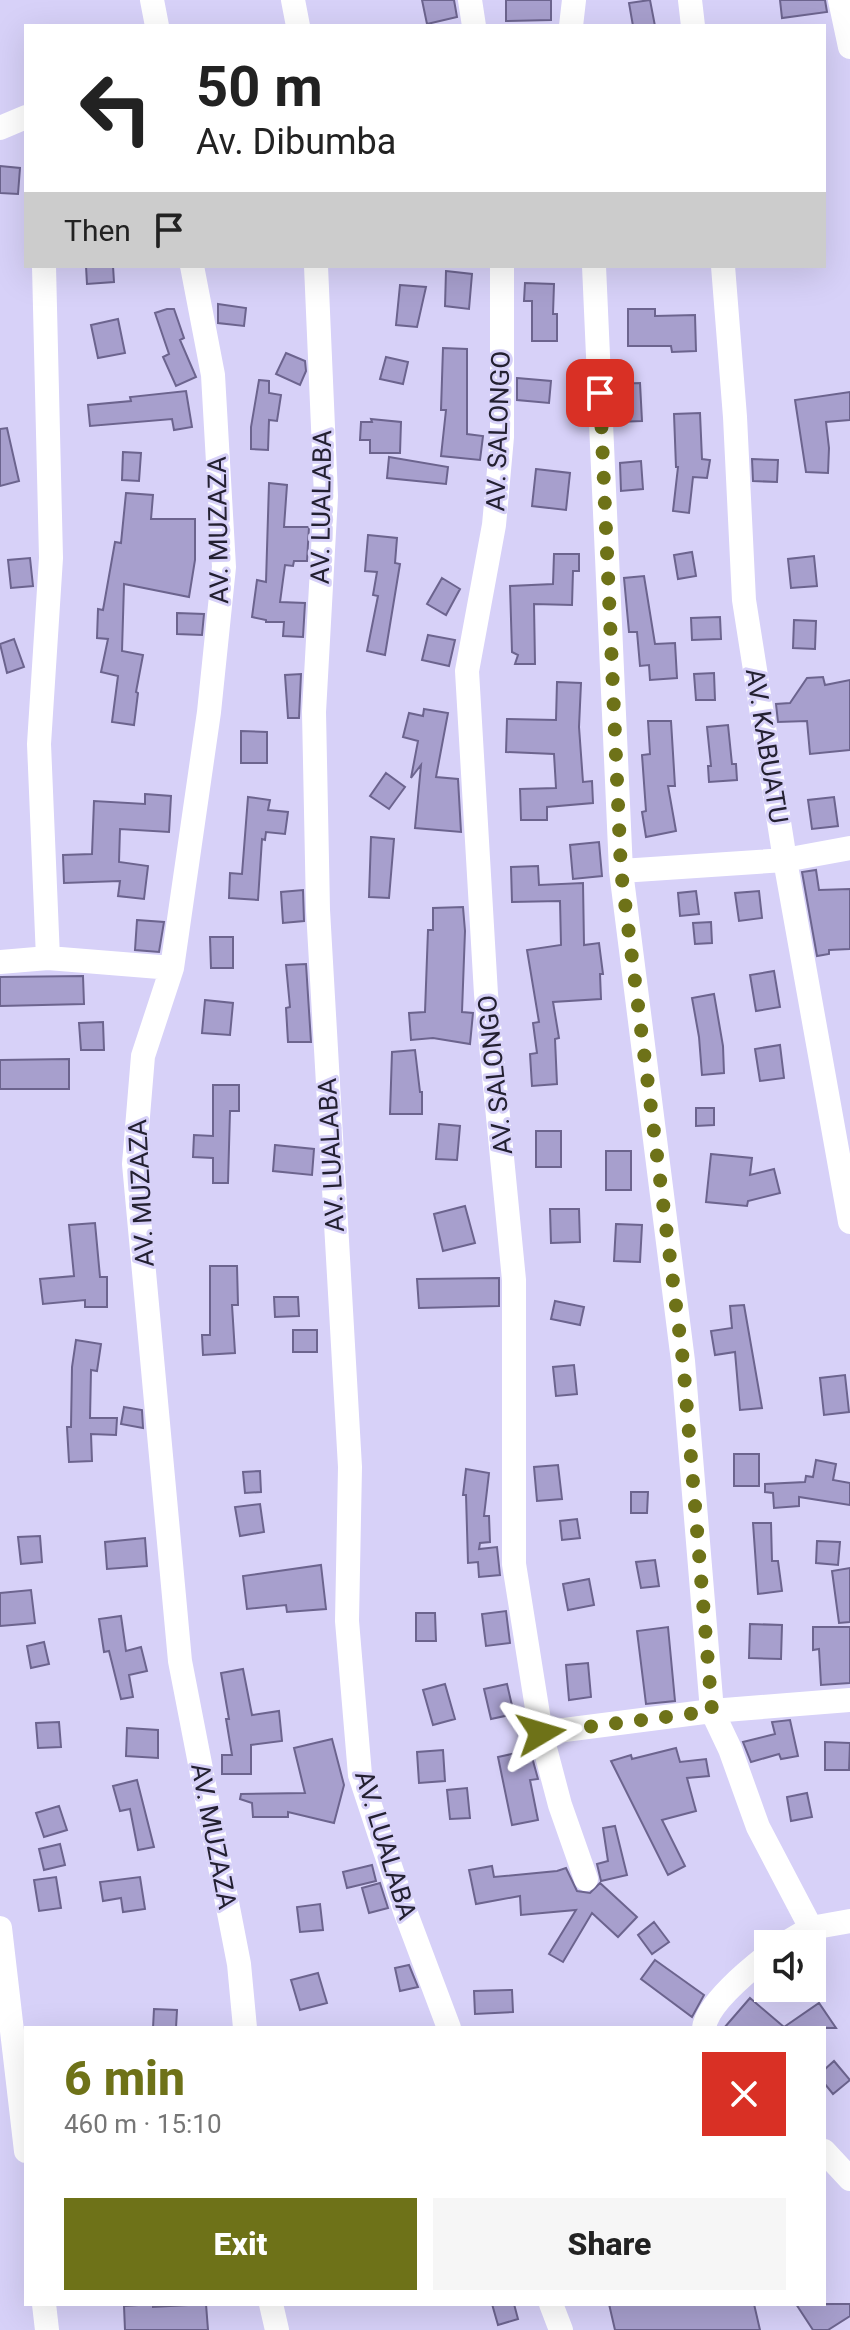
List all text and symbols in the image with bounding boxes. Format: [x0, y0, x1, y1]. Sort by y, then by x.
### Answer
text: 50 m [196, 54, 323, 120]
icon: left [64, 56, 168, 160]
text: Av. Dibumba [196, 121, 396, 163]
icon: arrive [147, 208, 191, 252]
text: Then [64, 213, 131, 248]
street label: AV. SALONGO [480, 350, 516, 512]
pin [566, 359, 634, 427]
icon: arrive [578, 371, 622, 415]
street label: AV. LUALABA [305, 430, 337, 584]
street label: AV. MUZAZA [202, 456, 234, 604]
street label: AV. KABUATU [740, 666, 794, 826]
street label: AV. SALONGO [472, 994, 518, 1156]
street label: AV. LUALABA [312, 1077, 350, 1233]
street label: AV. MUZAZA [122, 1118, 160, 1268]
position arrow [499, 1691, 583, 1775]
street label: AV. MUZAZA [185, 1761, 243, 1911]
street label: AV. LUALABA [349, 1767, 423, 1923]
map controls [754, 1930, 826, 2002]
button: sound [754, 1930, 826, 2002]
text: 6 min [64, 2050, 185, 2107]
button: close [702, 2052, 786, 2136]
text: 460 m · 15:10 [64, 2109, 222, 2139]
button: Exit [64, 2198, 417, 2290]
button: Share [433, 2198, 786, 2290]

